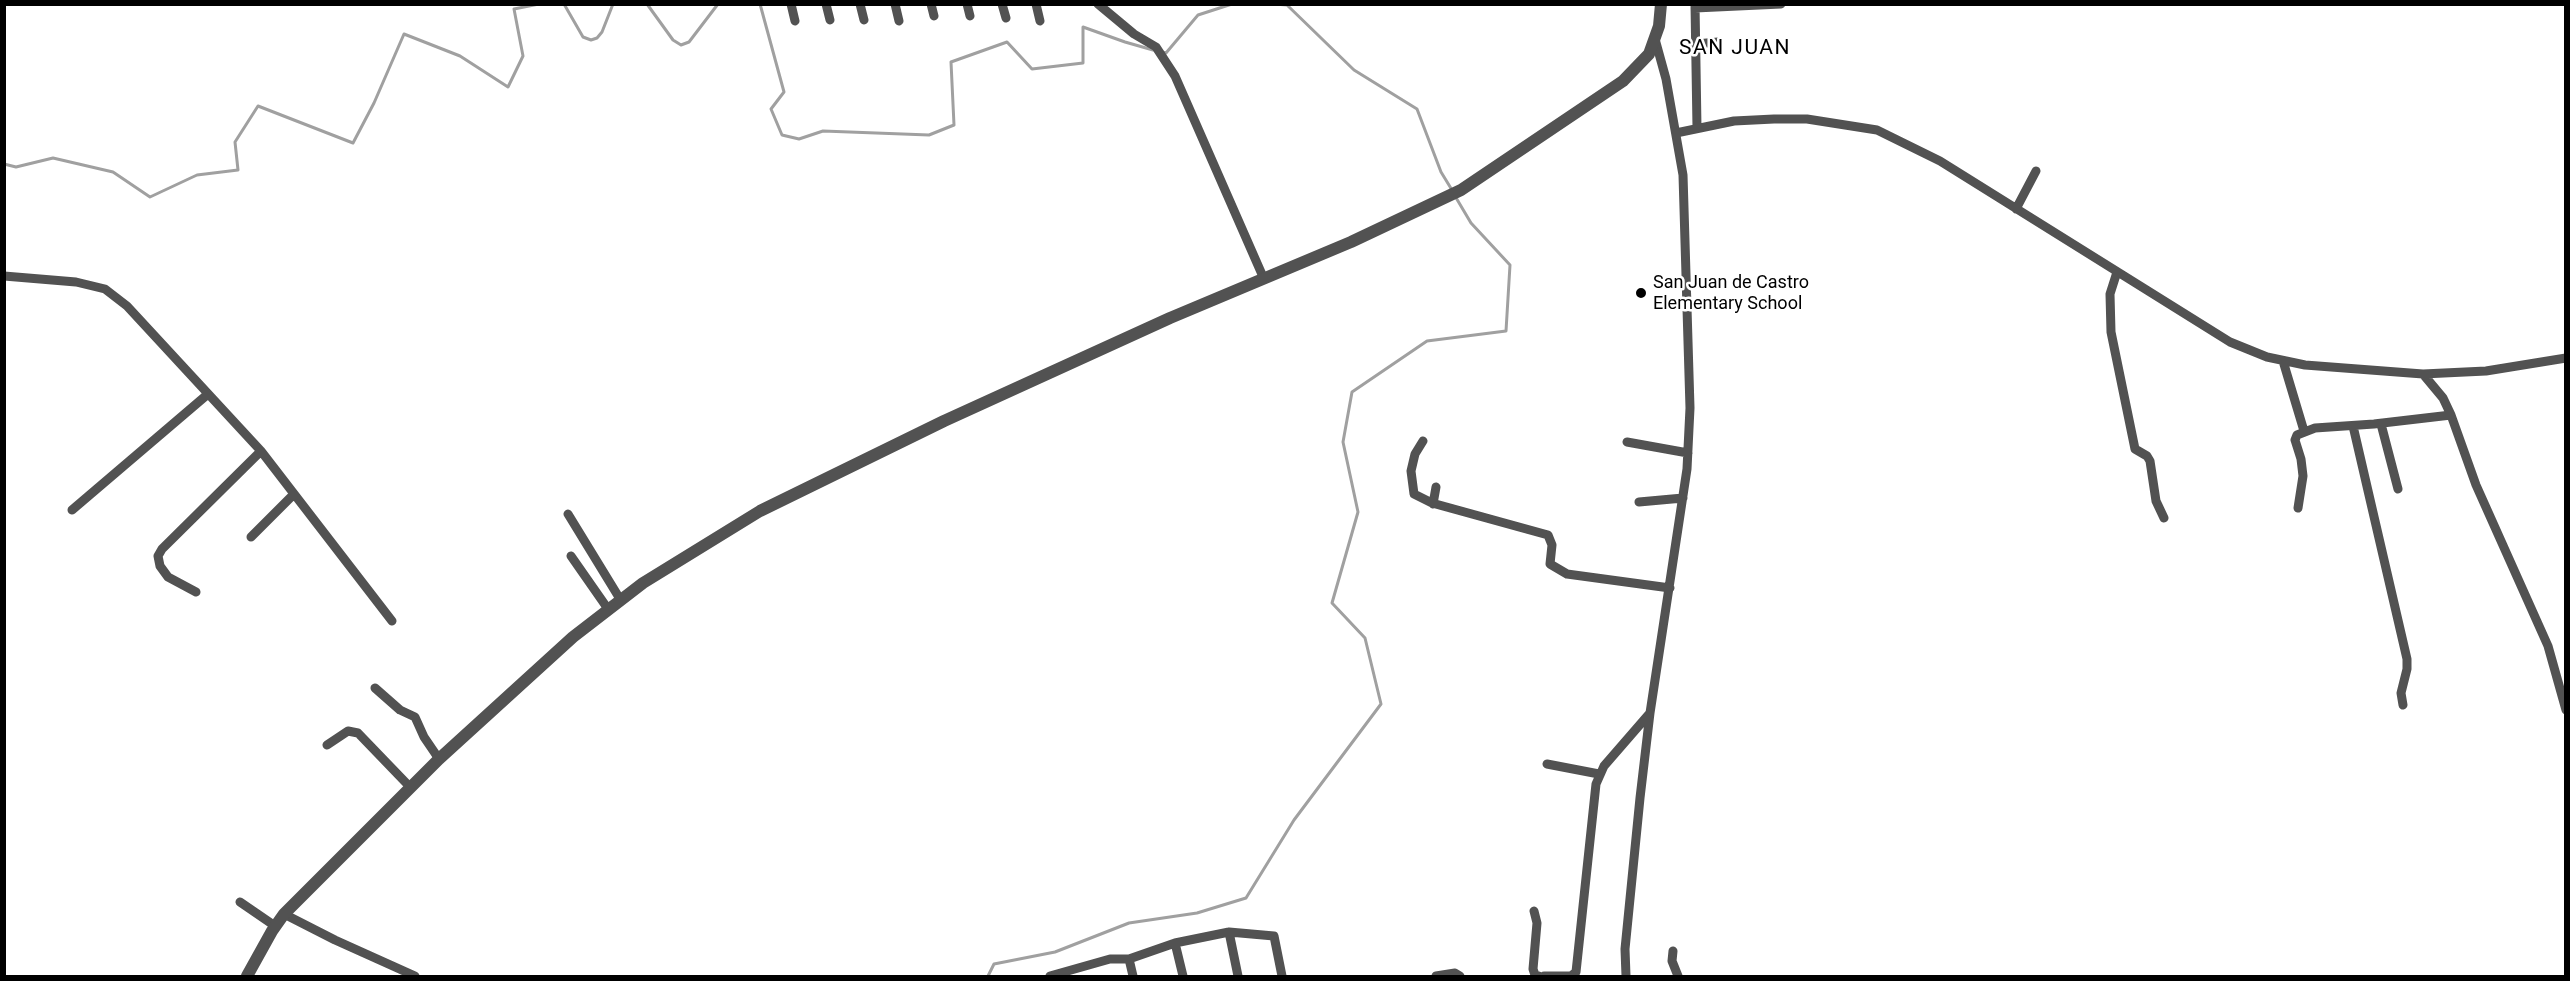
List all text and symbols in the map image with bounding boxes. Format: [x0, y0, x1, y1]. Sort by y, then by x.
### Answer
district label: SAN JUAN [1679, 36, 1791, 62]
place label: San Juan de Castro Elementary School [1653, 272, 1809, 314]
marker: San Juan de Castro Elementary School [1634, 286, 1648, 300]

